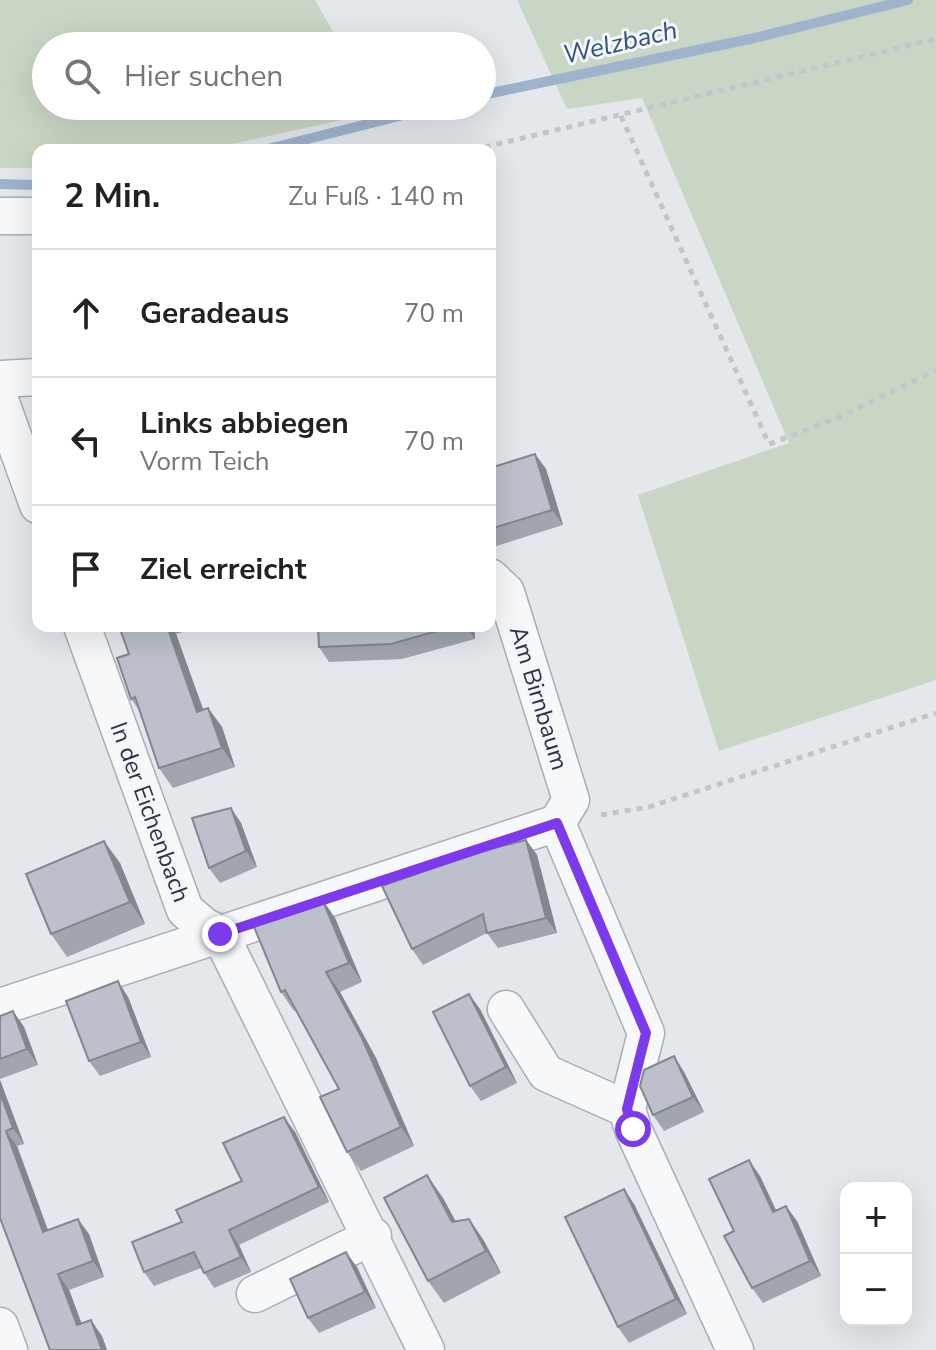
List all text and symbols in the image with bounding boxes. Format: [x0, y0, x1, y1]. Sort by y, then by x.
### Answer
water label: Welzbach [559, 12, 681, 73]
search box [32, 32, 496, 120]
icon: search [60, 54, 104, 98]
text: Hier suchen [124, 56, 283, 97]
text: 2 Min. [64, 173, 160, 219]
text: Zu Fuß · 140 m [288, 179, 464, 214]
icon: ahead [64, 291, 108, 335]
text: Geradeaus [140, 293, 289, 334]
text: 70 m [404, 296, 464, 331]
text: Links abbiegen [140, 403, 349, 444]
icon: left [64, 419, 108, 463]
text: 70 m [404, 424, 464, 459]
text: Vorm Teich [140, 444, 269, 479]
icon: arrive [64, 547, 108, 591]
text: Ziel erreicht [140, 549, 306, 590]
street label: Am Birnbaum [502, 622, 576, 774]
street label: In der Eichenbach [103, 717, 197, 907]
route end [202, 916, 238, 952]
route start [615, 1111, 651, 1147]
map controls [840, 1182, 912, 1326]
button: + [840, 1182, 912, 1254]
button: − [840, 1254, 912, 1326]

